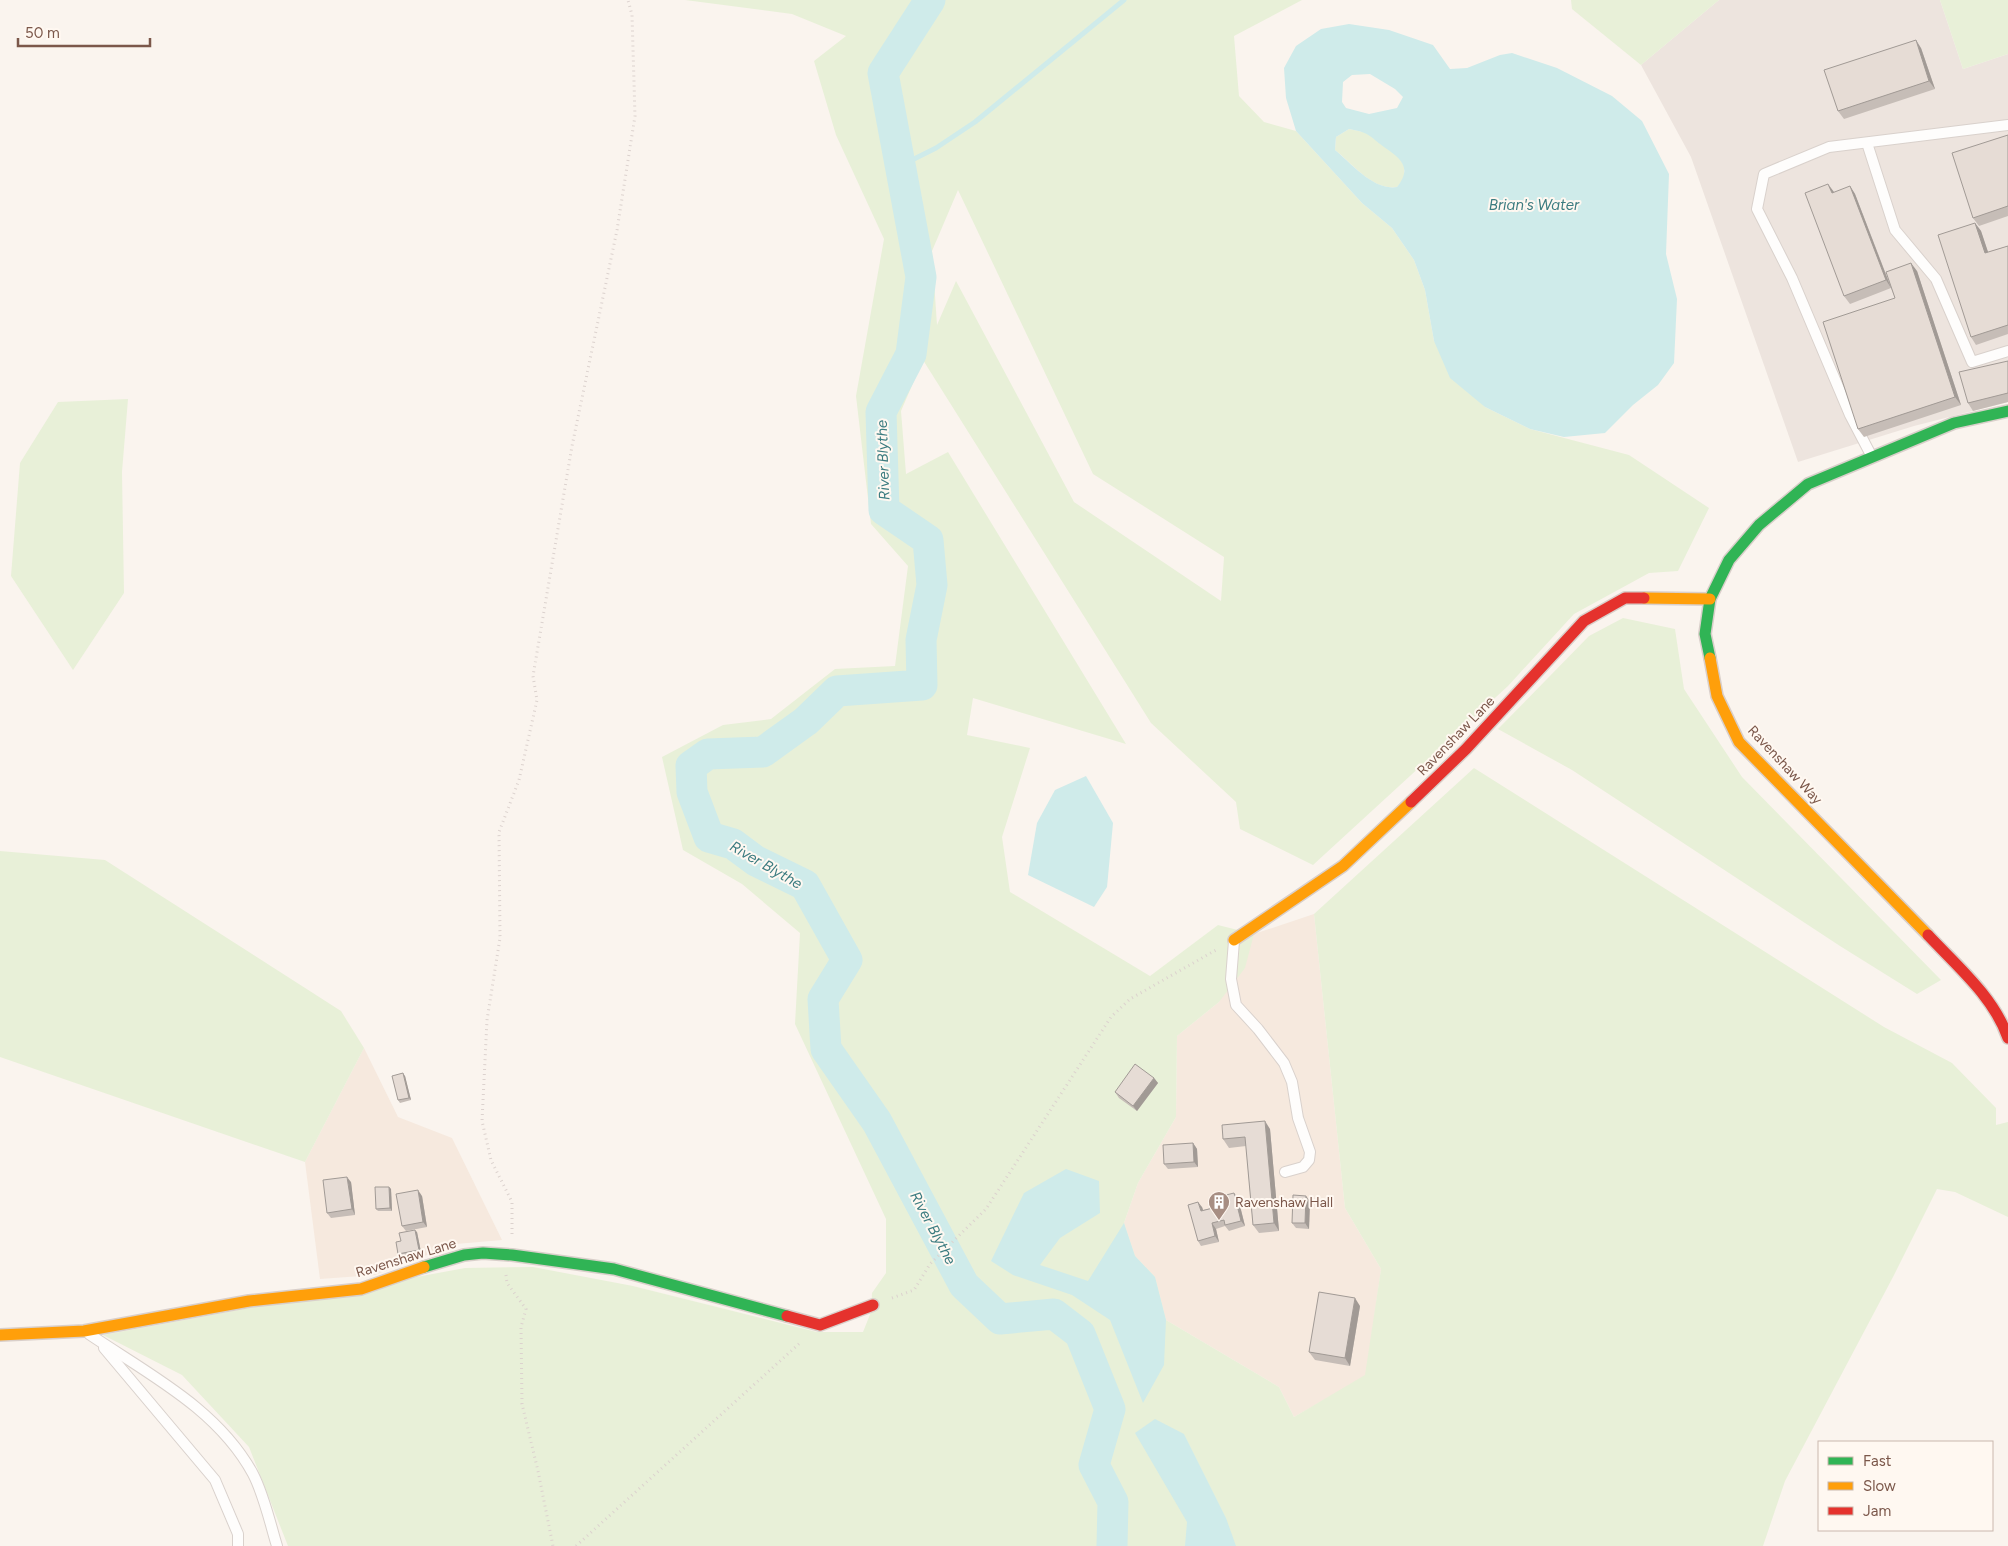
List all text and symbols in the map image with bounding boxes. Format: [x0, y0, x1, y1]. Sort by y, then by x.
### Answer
scale bar [18, 15, 150, 47]
text: 50 m [25, 24, 60, 42]
water label: Brian's Water [1489, 196, 1580, 214]
water label: River Blythe [873, 420, 893, 500]
street label: Ravenshaw Lane [1414, 692, 1498, 779]
street label: Ravenshaw Way [1744, 722, 1826, 808]
water label: River Blythe [727, 837, 805, 893]
water label: River Blythe [906, 1188, 960, 1268]
building icon: Ravenshaw Hall [1207, 1190, 1231, 1221]
place label: Ravenshaw Hall [1235, 1194, 1333, 1211]
street label: Ravenshaw Lane [354, 1235, 459, 1281]
legend [1818, 1441, 1993, 1531]
text: Fast [1863, 1452, 1892, 1470]
text: Slow [1863, 1477, 1896, 1495]
text: Jam [1863, 1502, 1891, 1520]

